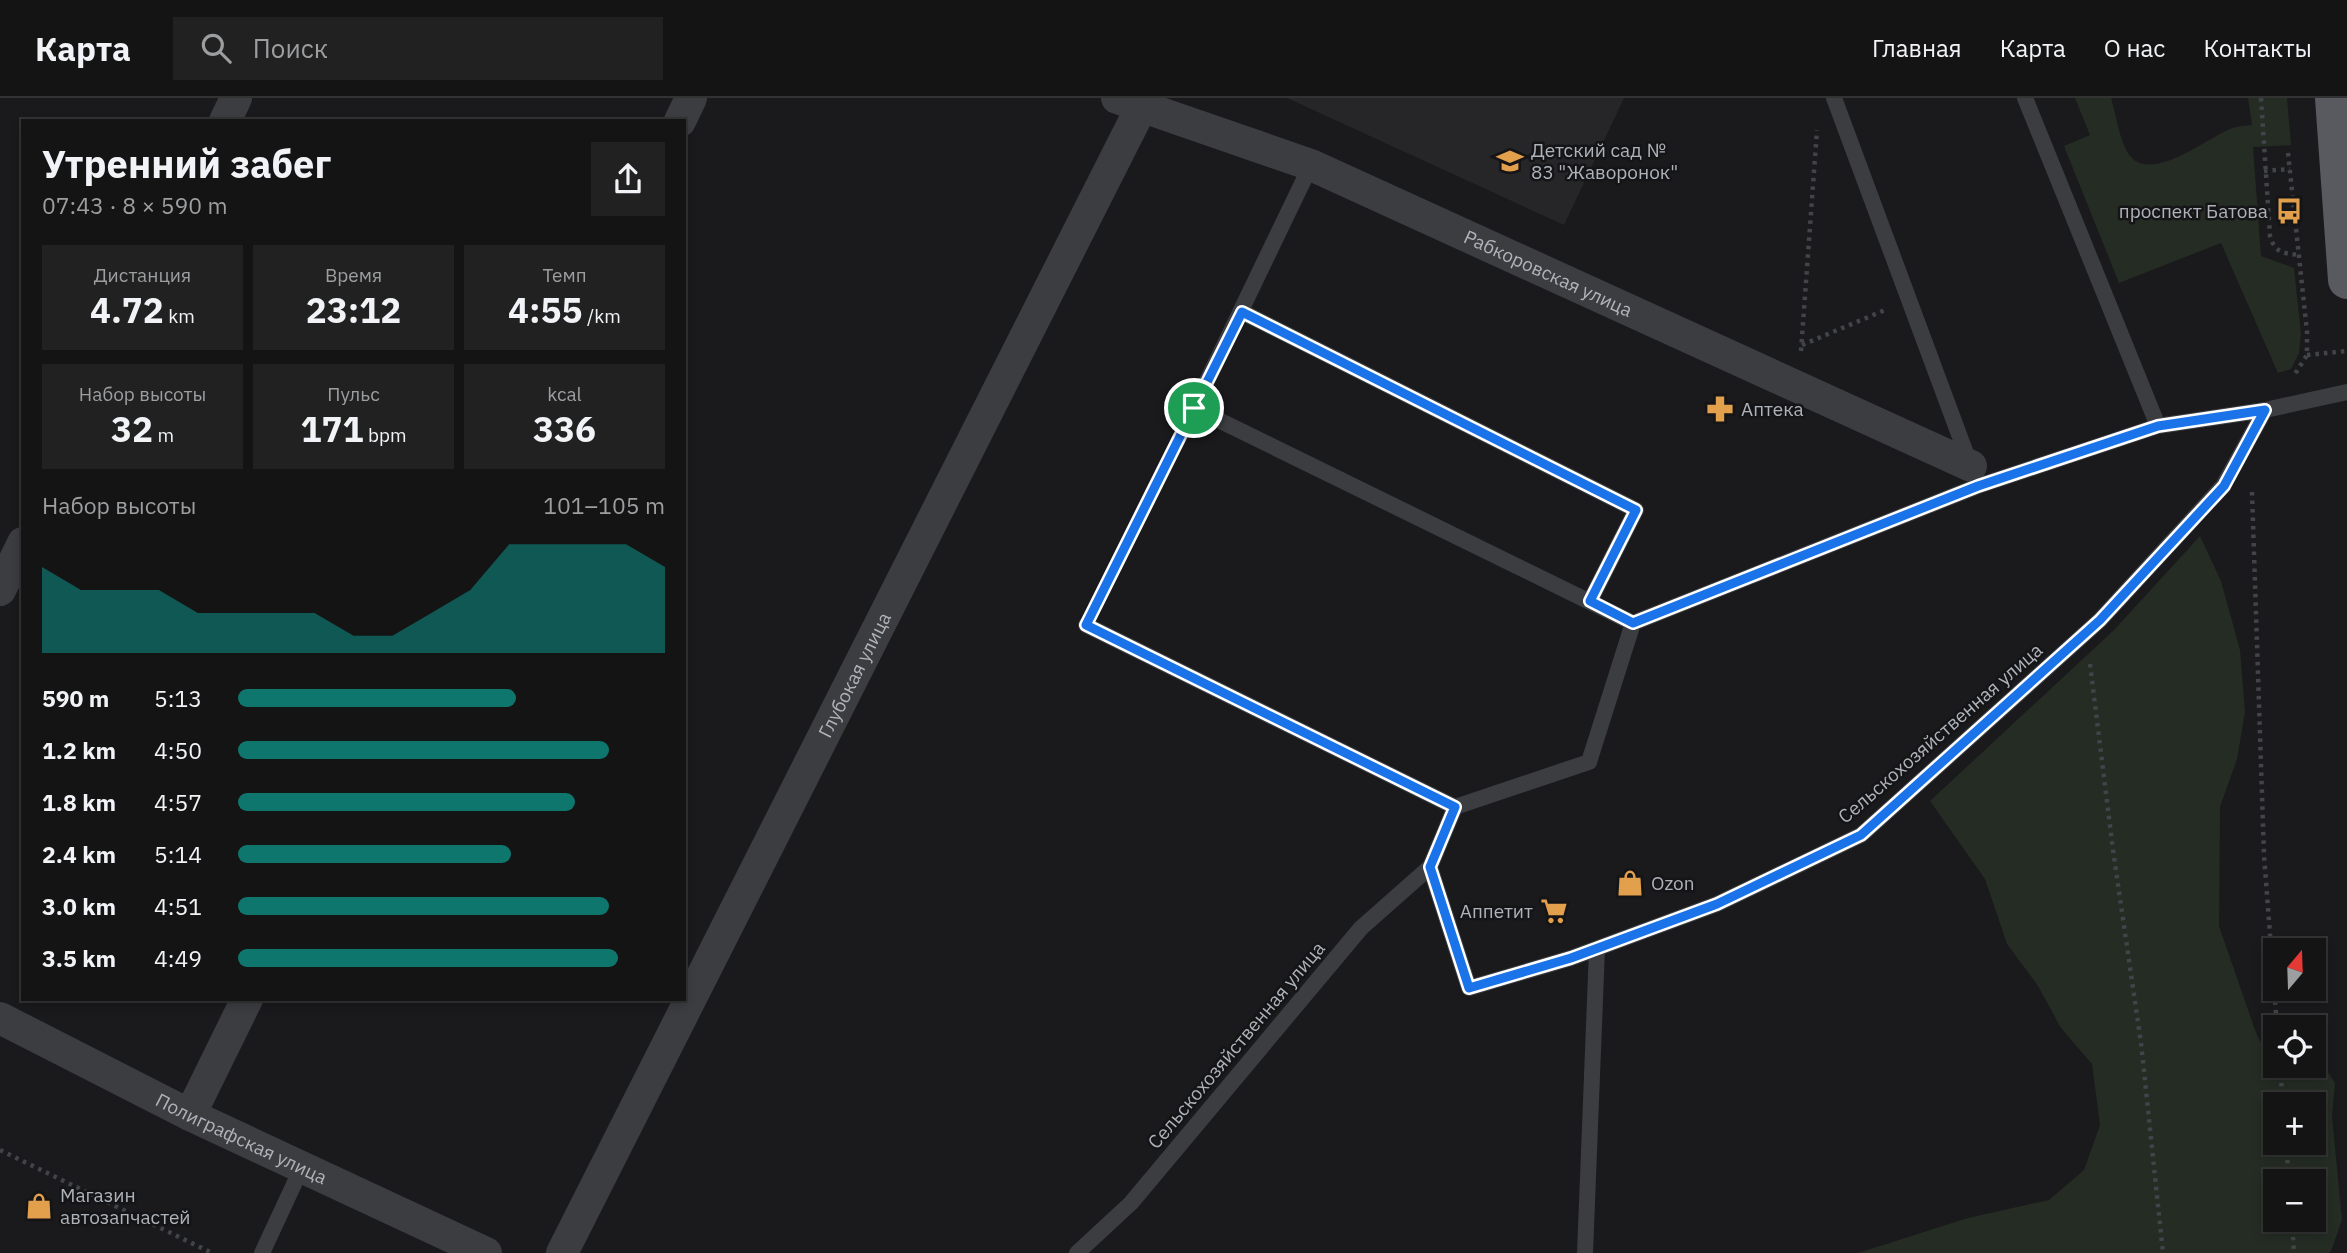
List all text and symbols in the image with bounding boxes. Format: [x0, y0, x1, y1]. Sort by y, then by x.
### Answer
search box [173, 17, 663, 80]
text: Карта [35, 27, 131, 70]
icon: search [197, 29, 235, 67]
text: Поиск [253, 31, 328, 65]
text: Главная [1872, 32, 1962, 64]
text: Карта [2000, 32, 2066, 64]
text: О нас [2104, 32, 2165, 64]
text: Контакты [2203, 32, 2312, 64]
place label: Детский сад № 83 "Жаворонок" [1531, 138, 1678, 184]
text: Утренний забег [42, 139, 331, 188]
button: share [591, 142, 665, 216]
school or university icon: Детский сад № 83 "Жаворонок" [1495, 146, 1525, 176]
text: 07:43 · 8 × 590 m [42, 190, 228, 220]
bus stop icon: проспект Батова [2274, 196, 2304, 226]
place label: проспект Батова [2119, 199, 2268, 223]
street label: Рабкоровская улица [1460, 224, 1636, 322]
text: Дистанция [94, 263, 191, 287]
text: Время [325, 263, 382, 287]
text: Темп [542, 263, 587, 287]
text: 4.72 [90, 287, 164, 333]
text: 23:12 [306, 287, 401, 333]
text: 4:55 [508, 287, 583, 333]
text: km [164, 304, 195, 328]
text: /km [583, 304, 621, 328]
pin [1164, 378, 1224, 438]
text: Набор высоты [79, 382, 206, 406]
text: Пульс [327, 382, 380, 406]
text: kcal [547, 382, 582, 406]
icon: arrive [1175, 389, 1213, 427]
pharmacy icon: Аптека [1705, 394, 1735, 424]
place label: Аптека [1741, 397, 1804, 421]
text: 32 [111, 406, 153, 452]
text: 171 [300, 406, 363, 452]
text: 336 [533, 406, 596, 452]
text: m [153, 423, 174, 447]
text: bpm [363, 423, 407, 447]
text: Набор высоты [42, 490, 196, 520]
text: 101–105 m [543, 490, 665, 520]
street label: Глубокая улица [813, 608, 896, 741]
street label: Сельскохозяйственная улица [1833, 638, 2047, 828]
text: 590 m [42, 683, 109, 713]
text: 5:13 [154, 683, 202, 713]
text: 1.2 km [42, 735, 116, 765]
text: 4:50 [154, 735, 202, 765]
text: 1.8 km [42, 787, 116, 817]
text: 4:57 [154, 787, 202, 817]
text: 2.4 km [42, 839, 116, 869]
text: 5:14 [154, 839, 202, 869]
shop icon: Ozon [1615, 868, 1645, 898]
place label: Ozon [1651, 871, 1695, 895]
text: 3.0 km [42, 891, 116, 921]
text: 4:51 [154, 891, 202, 921]
supermarket icon: Аппетит [1539, 896, 1569, 926]
place label: Аппетит [1460, 899, 1533, 923]
street label: Сельскохозяйственная улица [1142, 937, 1330, 1153]
north arrow [2263, 938, 2326, 1001]
map controls [2263, 938, 2326, 1232]
text: 3.5 km [42, 943, 116, 973]
text: 4:49 [154, 943, 202, 973]
button: locate [2263, 1015, 2326, 1078]
street label: Полиграфская улица [152, 1088, 331, 1189]
button: + [2263, 1092, 2326, 1155]
button: − [2263, 1169, 2326, 1232]
place label: Магазин автозапчастей [60, 1183, 191, 1229]
shop icon: Магазин автозапчастей [24, 1191, 54, 1221]

